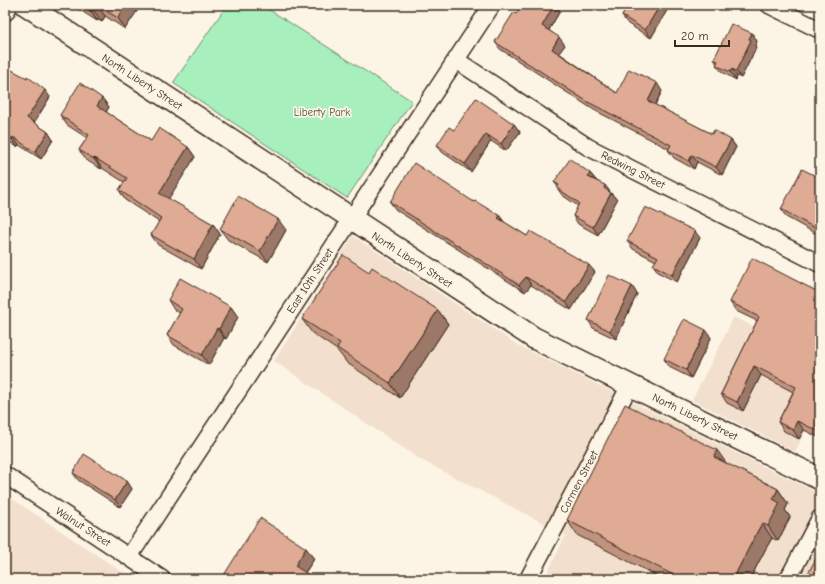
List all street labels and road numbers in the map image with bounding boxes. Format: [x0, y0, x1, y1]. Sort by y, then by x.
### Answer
street label: North Liberty Street [99, 51, 185, 113]
street label: Redwing Street [599, 148, 668, 192]
street label: North Liberty Street [369, 229, 455, 291]
street label: East 10th Street [284, 245, 336, 316]
street label: North Liberty Street [650, 391, 740, 444]
street label: Carmen Street [557, 448, 601, 515]
street label: Walnut Street [53, 504, 114, 550]

